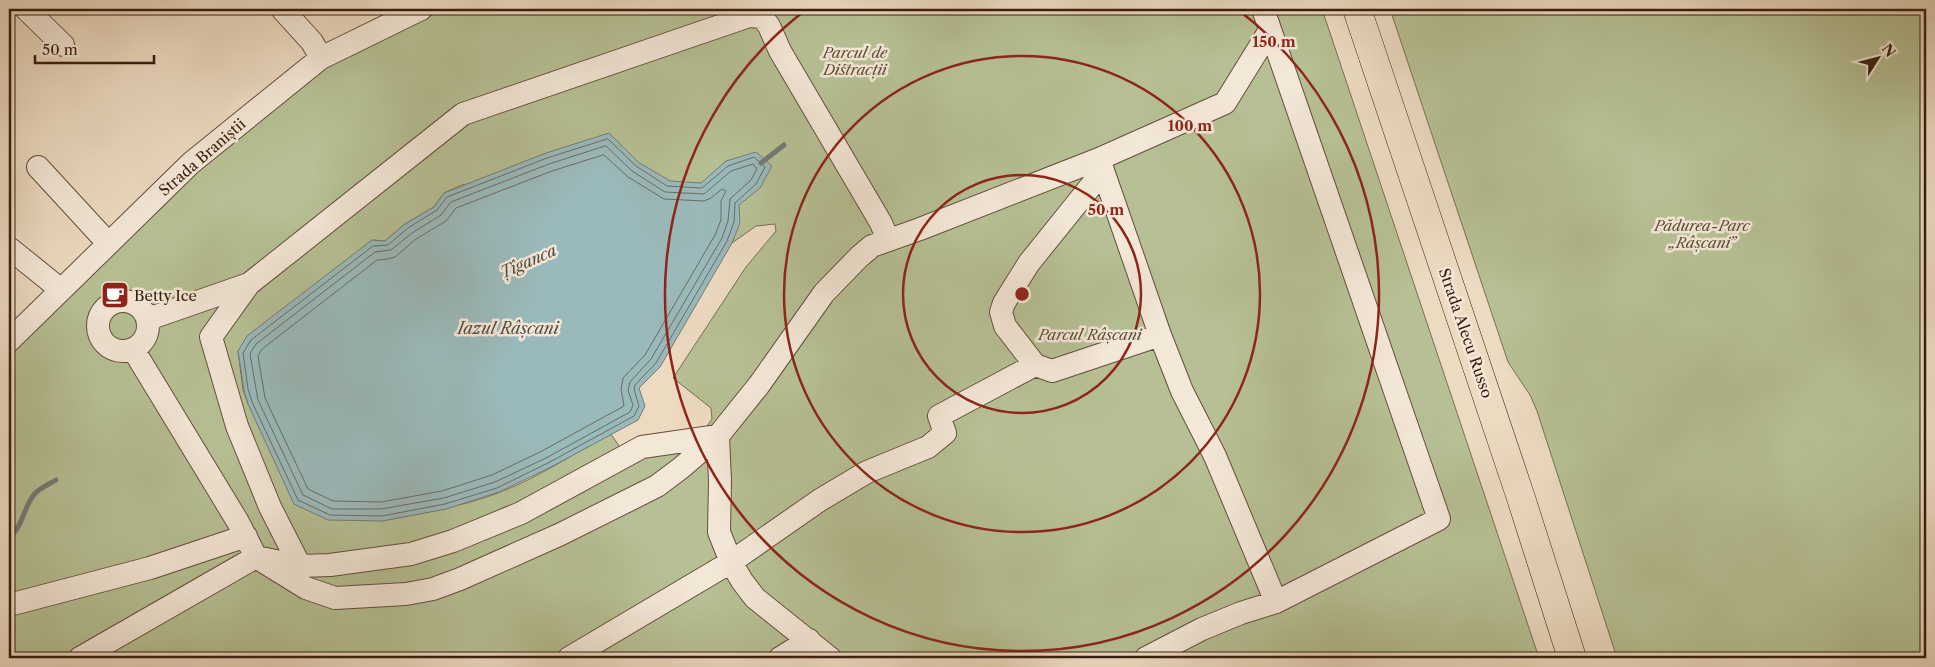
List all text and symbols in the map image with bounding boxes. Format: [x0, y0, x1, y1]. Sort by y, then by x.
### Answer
scale bar [35, 32, 154, 64]
text: 150 m [1252, 32, 1296, 51]
north arrow [1852, 32, 1902, 82]
text: 50 m [42, 40, 78, 59]
text: N [1878, 40, 1899, 61]
park label: Parcul de Distracții [822, 43, 888, 80]
street label: Strada Braniștii [155, 114, 250, 200]
text: 100 m [1168, 116, 1212, 135]
text: 50 m [1088, 200, 1124, 219]
park label: Pădurea-Parc „Râșcani” [1653, 216, 1750, 253]
water label: Țîganca [497, 240, 560, 283]
street label: Strada Alecu Russo [1435, 265, 1497, 401]
cafe icon: Betty Ice [100, 280, 130, 310]
centre of rings [1013, 285, 1031, 303]
place label: Betty Ice [134, 286, 197, 305]
water label: Iazul Râșcani [455, 318, 560, 339]
park label: Parcul Râșcani [1037, 325, 1143, 345]

